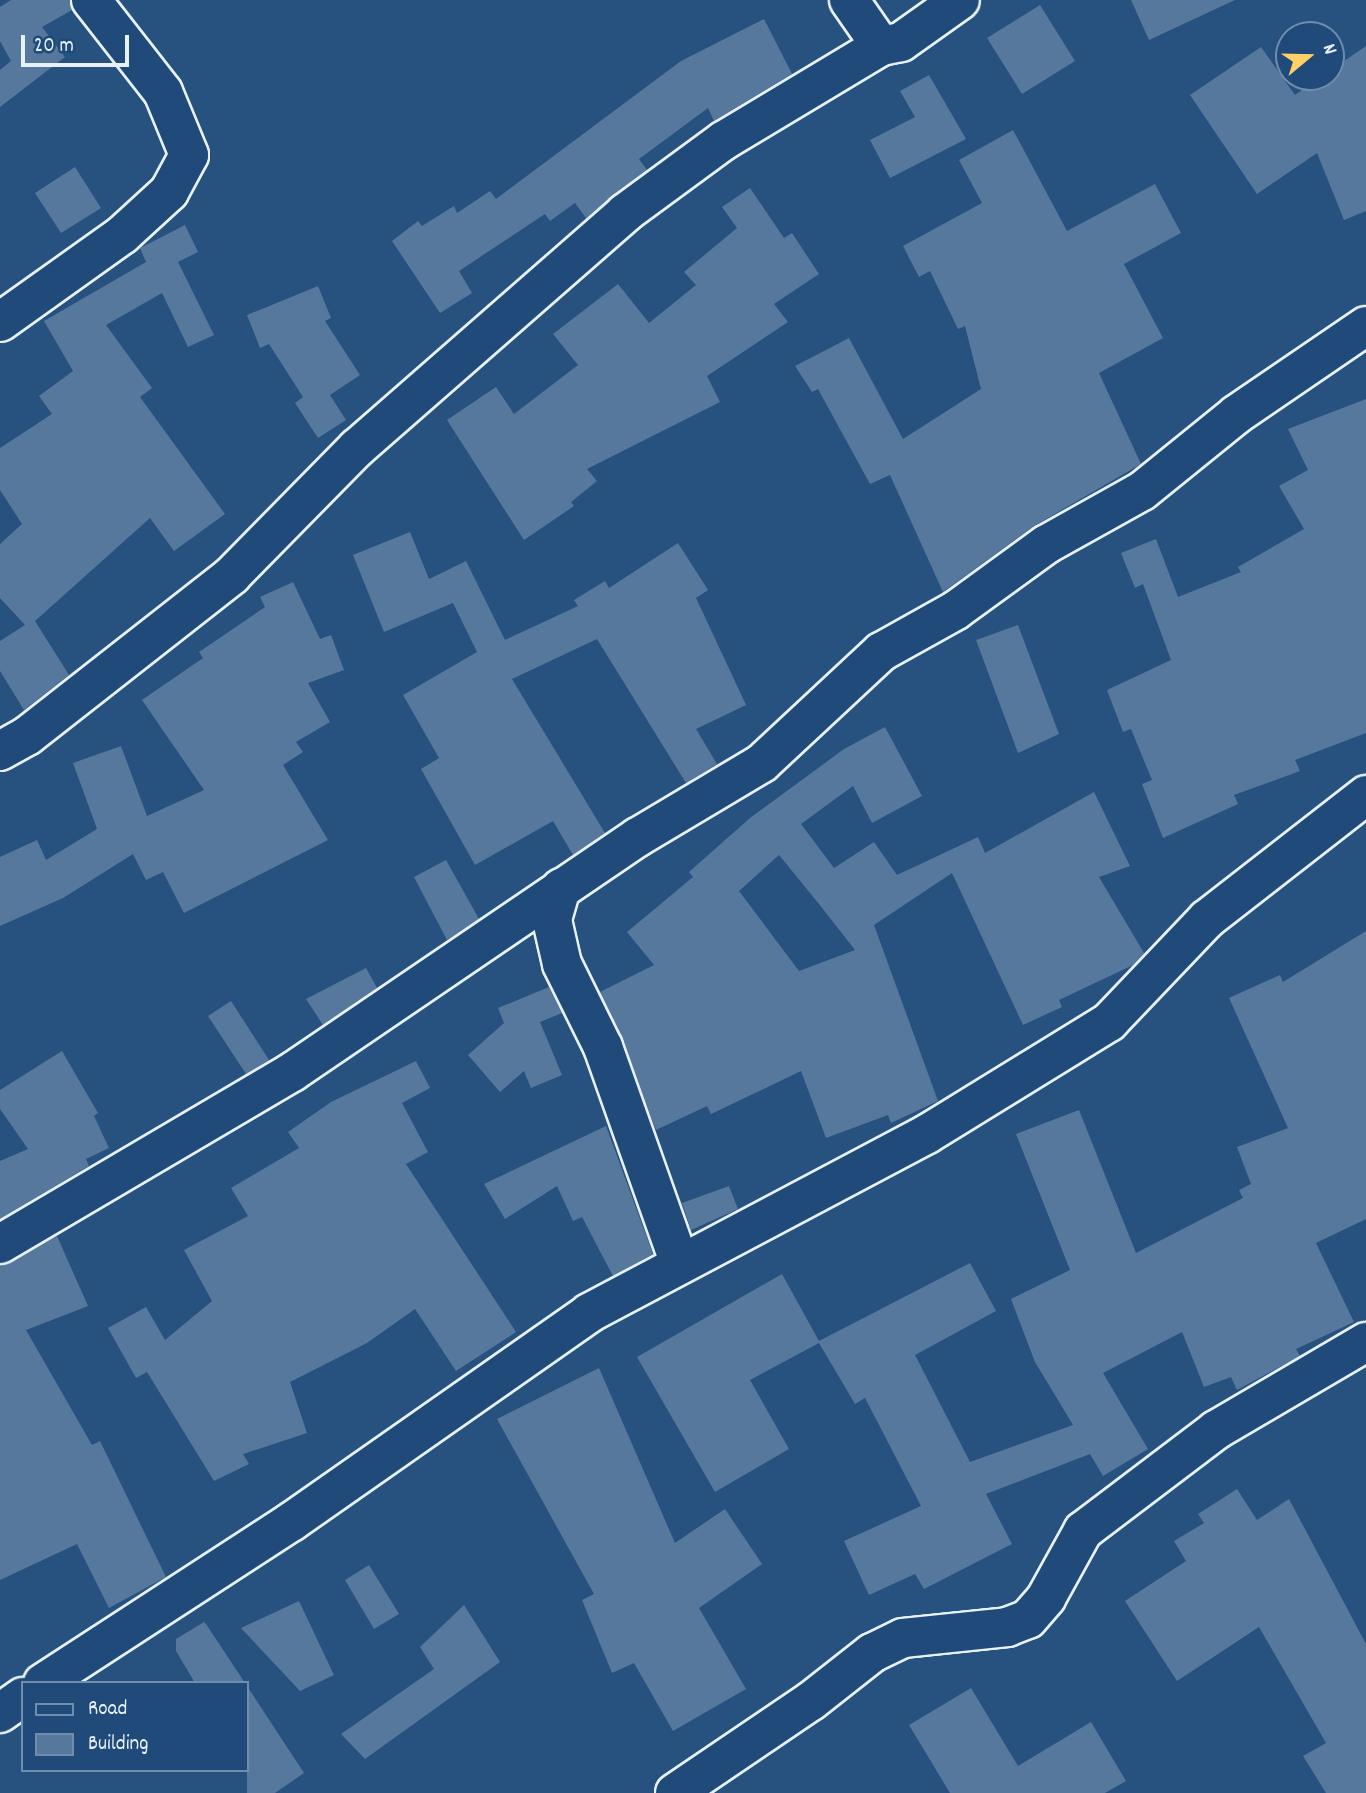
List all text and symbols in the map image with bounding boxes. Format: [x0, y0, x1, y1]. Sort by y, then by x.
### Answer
scale bar [24, 21, 133, 65]
north arrow [1275, 21, 1345, 91]
text: 20 m [34, 32, 74, 62]
text: N [1314, 41, 1343, 58]
legend [21, 1681, 248, 1772]
text: Road [88, 1695, 127, 1725]
text: Building [88, 1730, 148, 1760]

